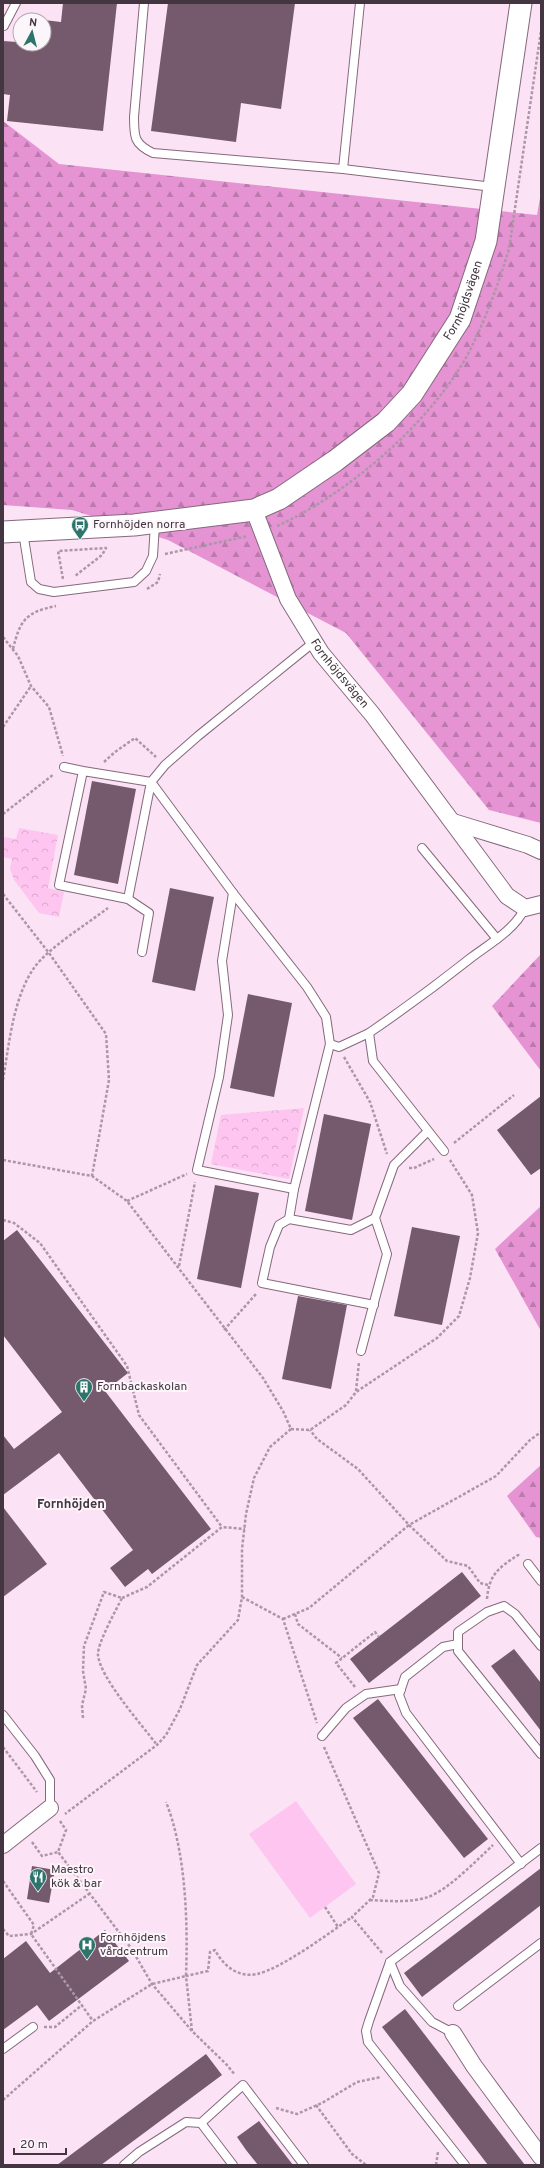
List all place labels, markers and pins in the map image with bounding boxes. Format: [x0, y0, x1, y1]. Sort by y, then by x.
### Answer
bus stop icon: Fornhöjden norra [70, 515, 90, 540]
place label: Fornhöjden norra [93, 517, 185, 533]
building icon: Fornbackaskolan [74, 1377, 94, 1402]
place label: Fornbackaskolan [97, 1379, 187, 1395]
place label: Maestro kök & bar [51, 1862, 102, 1892]
restaurant icon: Maestro kök & bar [28, 1867, 48, 1892]
place label: Fornhöjdens vårdcentrum [100, 1930, 168, 1960]
hospital icon: Fornhöjdens vårdcentrum [77, 1935, 97, 1960]

